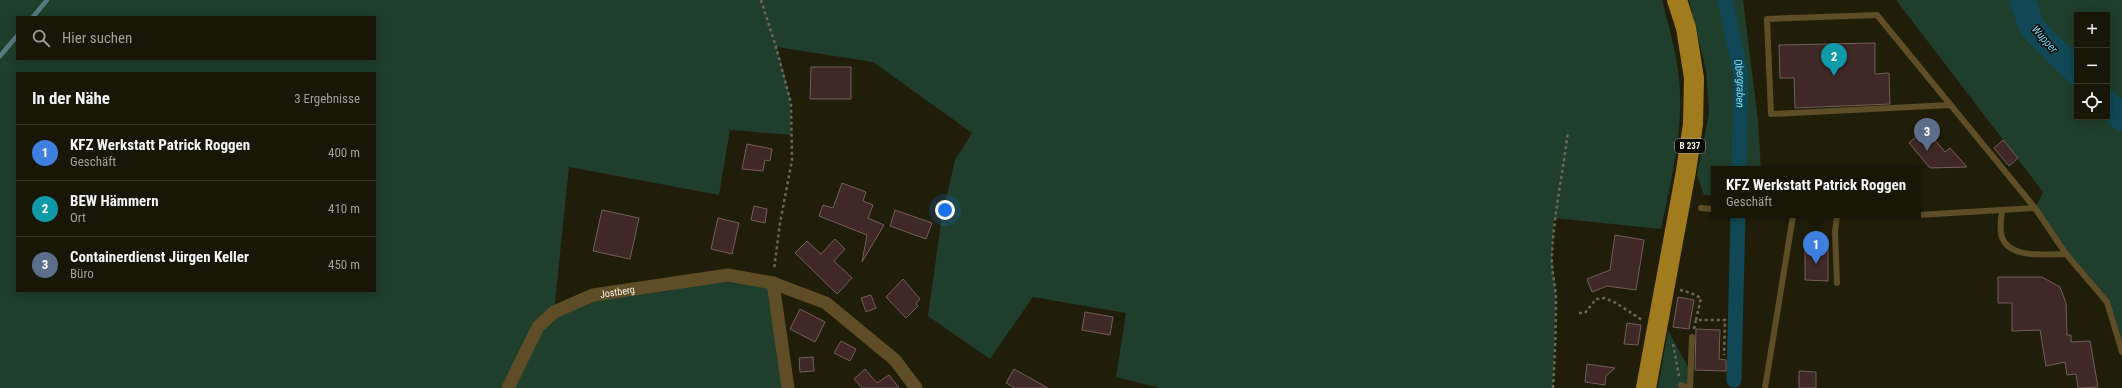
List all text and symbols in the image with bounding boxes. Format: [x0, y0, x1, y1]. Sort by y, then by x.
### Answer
map controls [2074, 12, 2110, 120]
button: + [2074, 12, 2110, 48]
search box [16, 16, 376, 60]
water label: Wupper [2029, 23, 2061, 56]
icon: search [30, 27, 52, 49]
text: Hier suchen [62, 29, 132, 47]
pin: 2 [1821, 43, 1847, 76]
button: − [2074, 48, 2110, 84]
water label: Obergraben [1731, 58, 1747, 108]
button: locate [2074, 84, 2110, 120]
text: In der Nähe [32, 88, 110, 108]
text: 3 Ergebnisse [294, 91, 360, 106]
pin: 3 [1914, 118, 1940, 151]
text: KFZ Werkstatt Patrick Roggen [70, 136, 250, 154]
road number: B 237 [1675, 139, 1705, 153]
text: 1 [42, 145, 48, 160]
text: 400 m [328, 145, 360, 160]
text: Geschäft [70, 154, 116, 169]
popup [1711, 166, 1921, 218]
text: KFZ Werkstatt Patrick Roggen [1726, 176, 1906, 194]
text: BEW Hämmern [70, 192, 159, 210]
text: Geschäft [1726, 194, 1772, 209]
your location [935, 200, 955, 220]
text: 2 [42, 201, 48, 216]
text: 410 m [328, 201, 360, 216]
text: Ort [70, 210, 86, 225]
pin: 1 [1803, 231, 1829, 264]
text: Containerdienst Jürgen Keller [70, 248, 249, 266]
text: 3 [42, 257, 48, 272]
text: 450 m [328, 257, 360, 272]
text: Büro [70, 266, 94, 281]
street label: Jostberg [599, 284, 636, 300]

